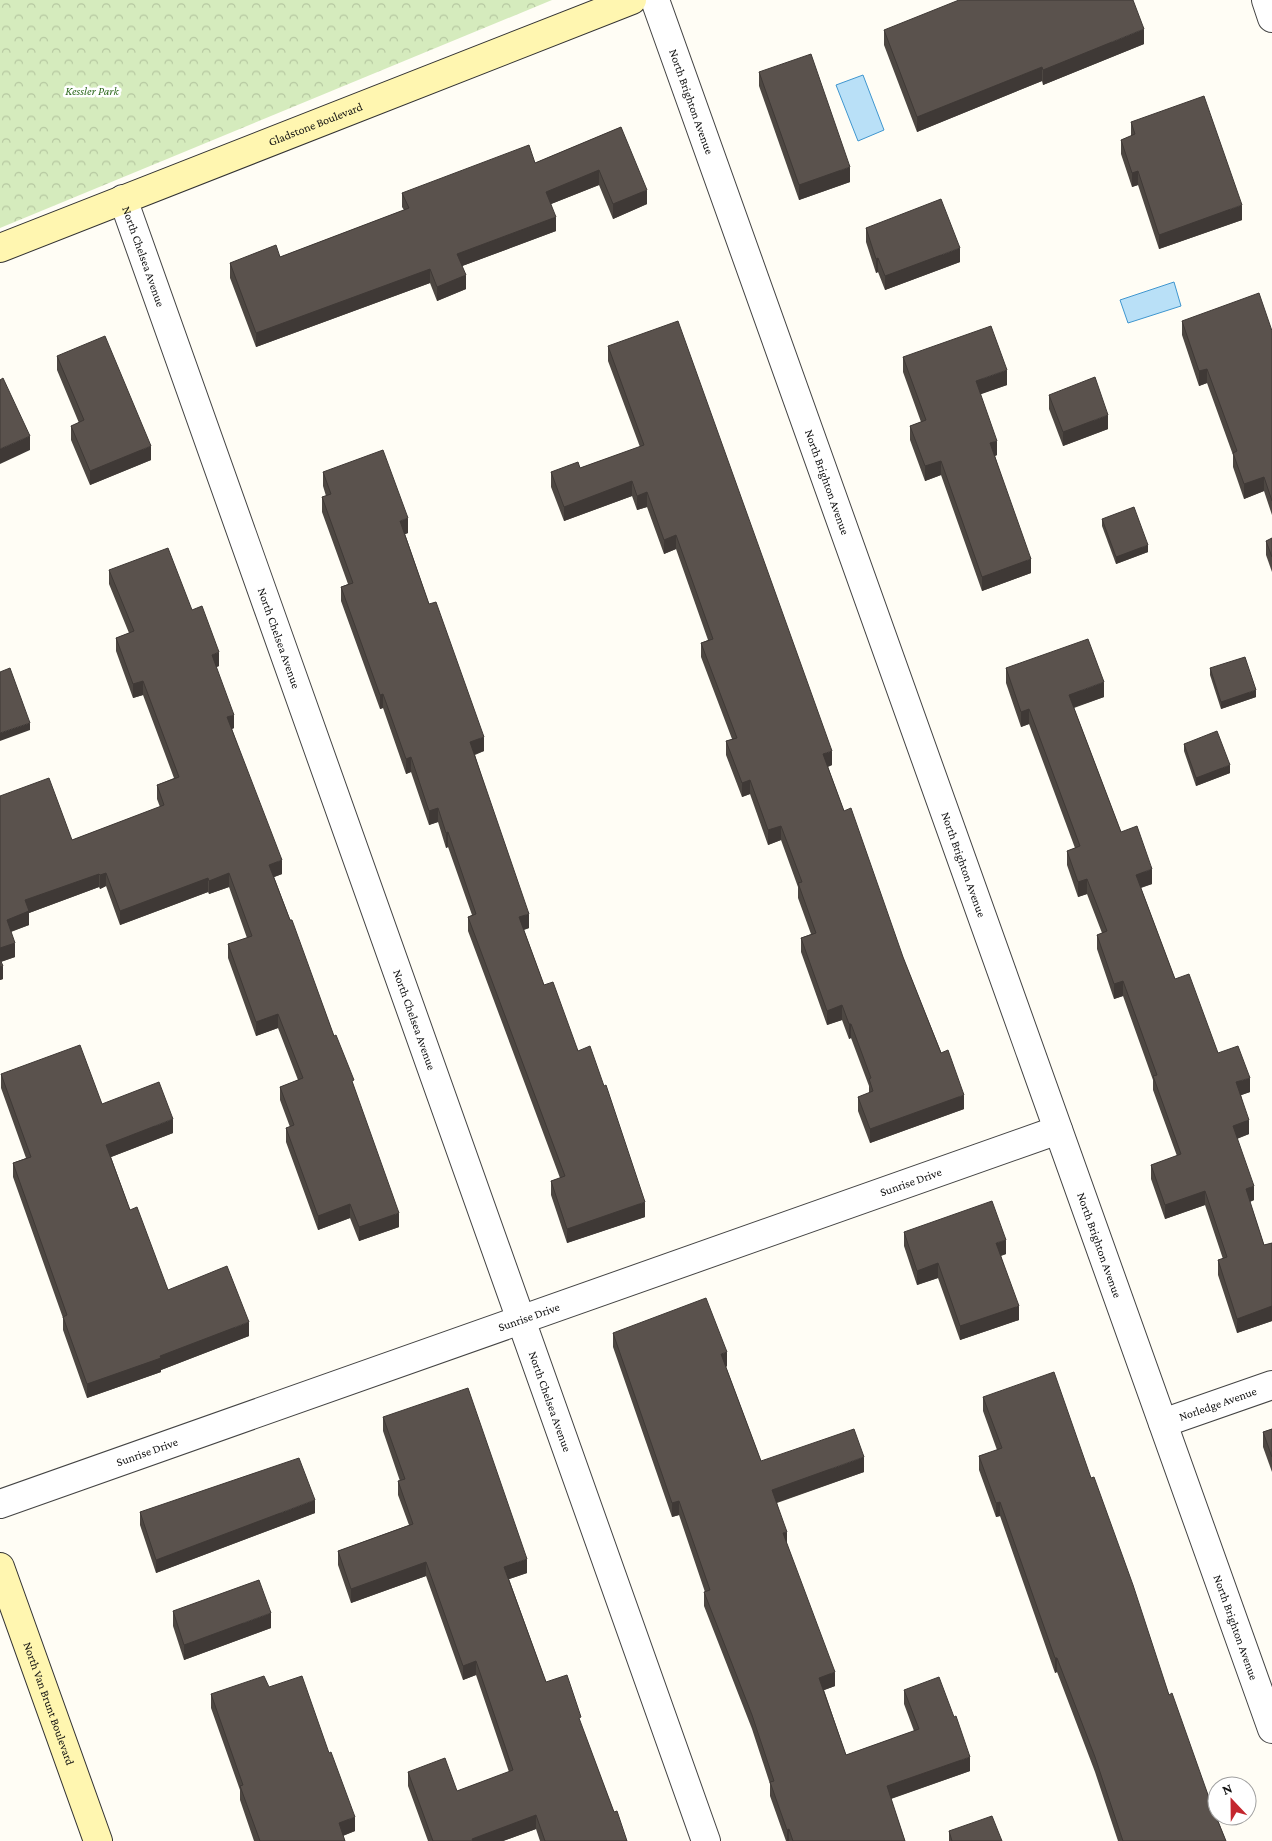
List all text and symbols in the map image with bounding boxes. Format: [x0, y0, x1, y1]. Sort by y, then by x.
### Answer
street label: North Brighton Avenue [666, 47, 717, 156]
park label: Kessler Park [65, 84, 119, 98]
street label: Gladstone Boulevard [267, 99, 365, 149]
street label: North Chelsea Avenue [119, 204, 168, 309]
street label: North Brighton Avenue [802, 428, 852, 537]
street label: North Chelsea Avenue [255, 586, 303, 690]
street label: North Brighton Avenue [938, 810, 989, 919]
street label: North Chelsea Avenue [390, 968, 439, 1072]
street label: Sunrise Drive [878, 1165, 943, 1199]
street label: North Brighton Avenue [1074, 1191, 1125, 1300]
street label: Sunrise Drive [496, 1300, 562, 1334]
street label: North Chelsea Avenue [526, 1349, 574, 1454]
street label: Norledge Avenue [1177, 1384, 1259, 1424]
street label: Sunrise Drive [114, 1435, 180, 1469]
street label: North Brighton Avenue [1211, 1573, 1261, 1682]
street label: North Van Brunt Boulevard [20, 1640, 78, 1768]
north arrow [1207, 1776, 1257, 1826]
text: N [1220, 1780, 1235, 1798]

